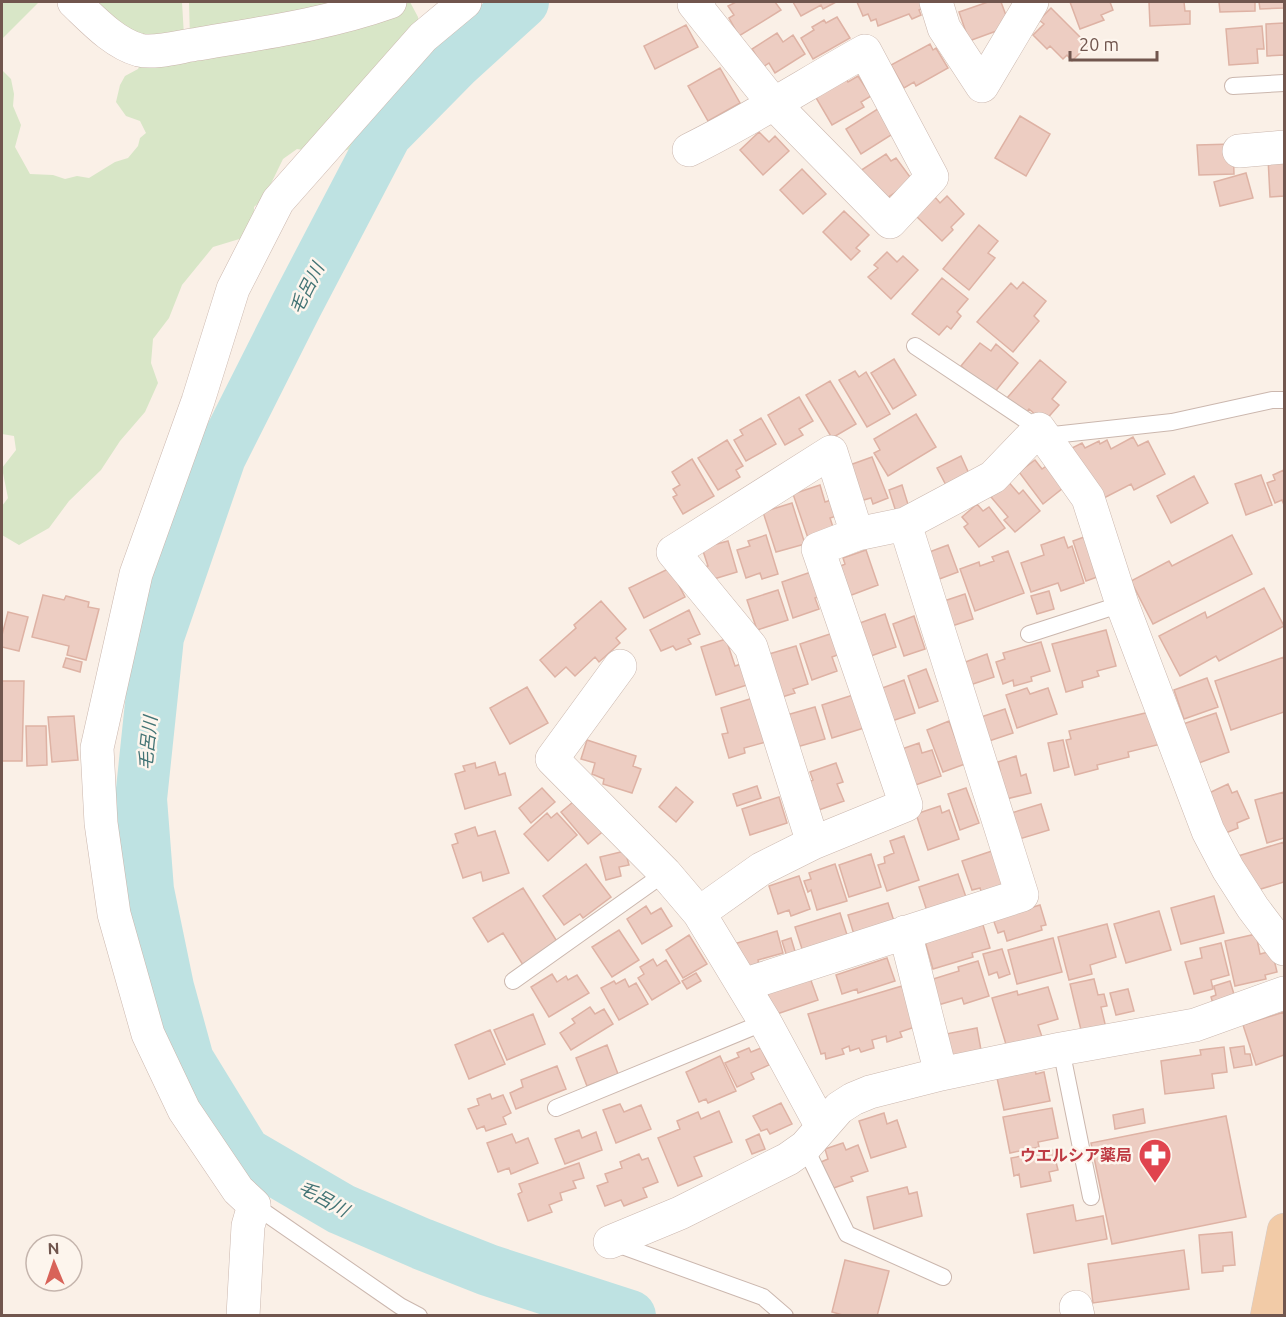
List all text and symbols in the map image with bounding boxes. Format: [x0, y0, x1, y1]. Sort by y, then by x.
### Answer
scale bar [1070, 24, 1157, 62]
text: 20 m [1079, 34, 1119, 54]
water label: 毛呂川 [285, 258, 328, 317]
water label: 毛呂川 [134, 713, 160, 771]
pharmacy icon: ウエルシア薬局 [1137, 1137, 1173, 1184]
place label: ウエルシア薬局 [1020, 1146, 1132, 1164]
water label: 毛呂川 [296, 1176, 354, 1221]
north arrow [24, 1233, 84, 1293]
text: N [47, 1239, 60, 1257]

